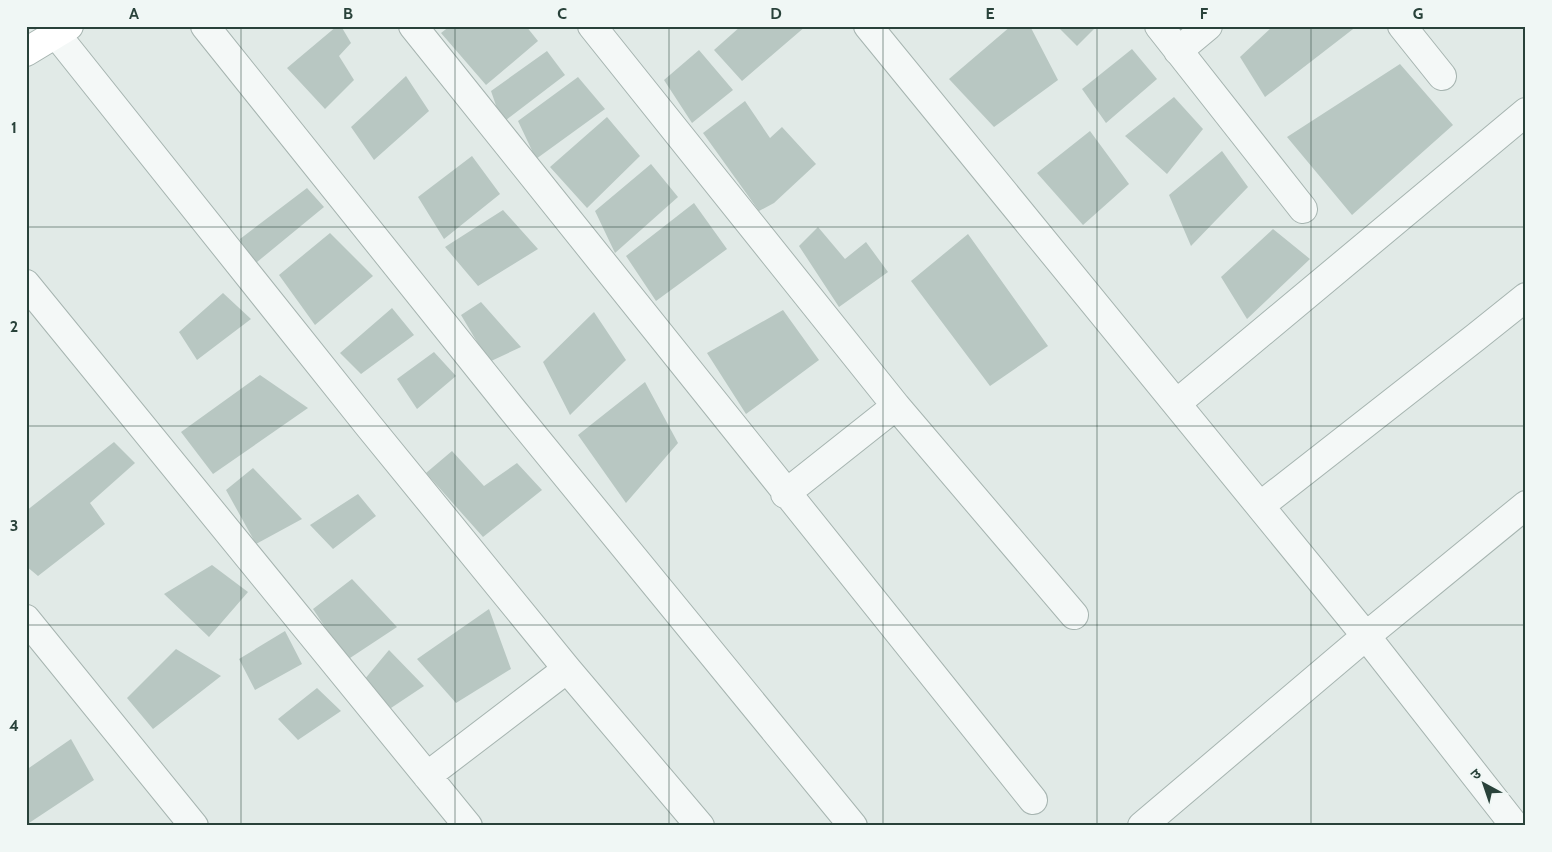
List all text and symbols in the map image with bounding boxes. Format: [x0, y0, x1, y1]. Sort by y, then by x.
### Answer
text: A [129, 4, 139, 23]
text: B [343, 4, 353, 23]
text: C [557, 4, 567, 23]
text: D [770, 4, 782, 23]
text: E [985, 4, 995, 23]
text: F [1200, 4, 1209, 23]
text: G [1413, 4, 1423, 23]
text: 1 [11, 118, 17, 137]
text: 2 [10, 317, 18, 336]
text: 3 [10, 516, 18, 535]
text: 4 [9, 716, 19, 735]
north arrow [1460, 760, 1510, 810]
text: उ [1467, 764, 1485, 784]

